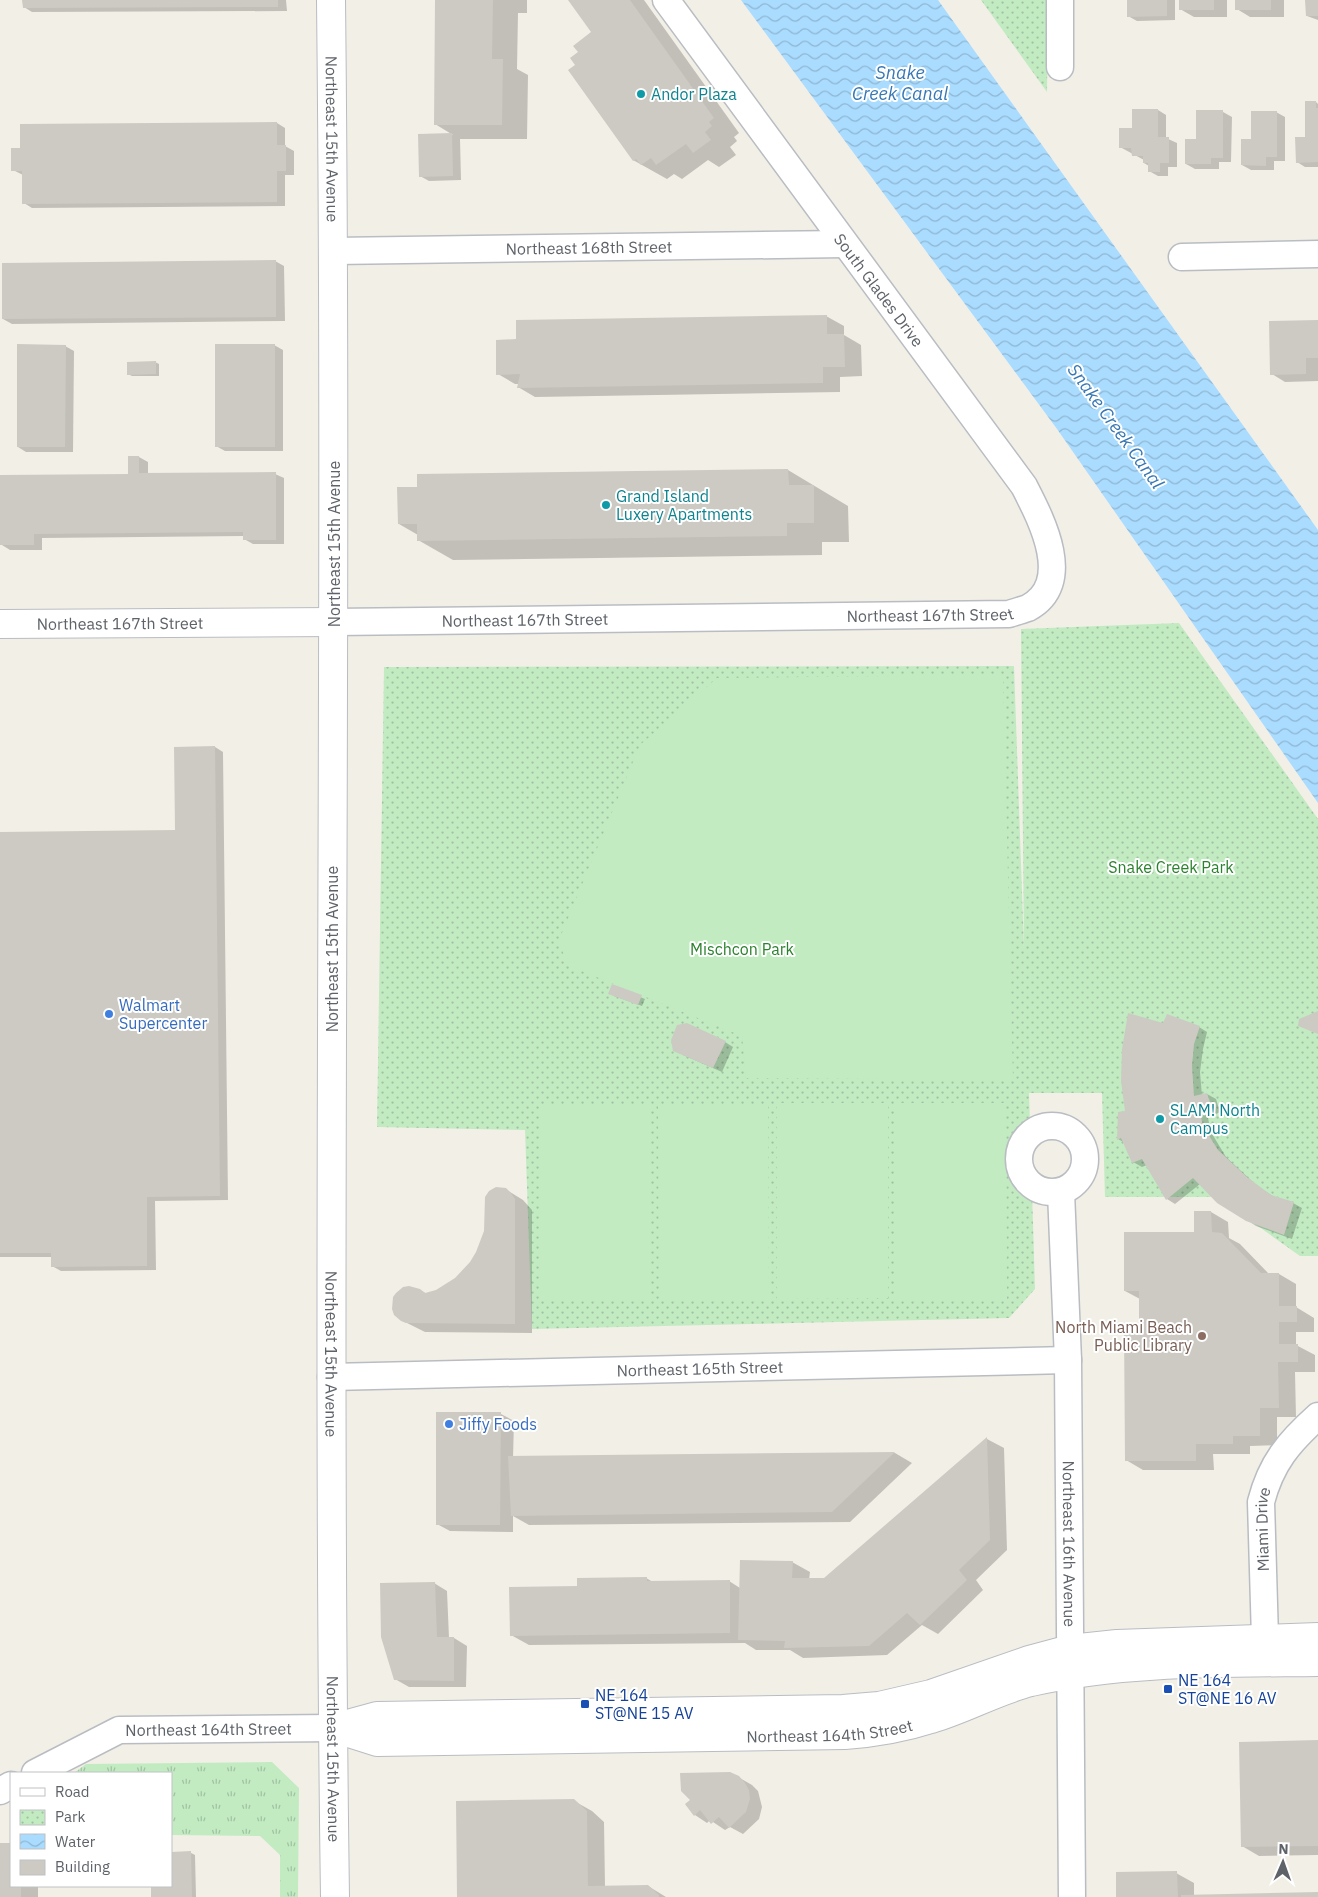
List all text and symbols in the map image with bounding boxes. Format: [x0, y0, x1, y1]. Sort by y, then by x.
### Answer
street label: Northeast 15th Avenue [322, 56, 343, 223]
water label: Snake Creek Canal [852, 61, 948, 105]
place label: Andor Plaza [651, 84, 737, 104]
marker: Andor Plaza [635, 88, 647, 100]
street label: South Glades Drive [830, 229, 928, 351]
street label: Northeast 168th Street [506, 236, 672, 259]
water label: Snake Creek Canal [1063, 359, 1169, 493]
street label: Northeast 15th Avenue [324, 461, 344, 627]
place label: Grand Island Luxery Apartments [616, 486, 752, 524]
marker: Grand Island Luxery Apartments [600, 499, 612, 511]
street label: Northeast 167th Street [847, 603, 1016, 626]
street label: Northeast 167th Street [442, 609, 608, 631]
street label: Northeast 167th Street [37, 613, 203, 634]
park label: Snake Creek Park [1108, 857, 1234, 877]
street label: Northeast 15th Avenue [322, 866, 342, 1032]
park label: Mischcon Park [690, 939, 795, 959]
place label: Walmart Supercenter [119, 995, 207, 1033]
marker: Walmart Supercenter [103, 1008, 115, 1020]
place label: SLAM! North Campus [1170, 1100, 1260, 1138]
marker: SLAM! North Campus [1154, 1113, 1166, 1125]
street label: Northeast 15th Avenue [321, 1271, 342, 1437]
place label: North Miami Beach Public Library [1055, 1317, 1192, 1355]
marker: North Miami Beach Public Library [1196, 1330, 1208, 1342]
street label: Northeast 165th Street [616, 1357, 783, 1380]
place label: Jiffy Foods [459, 1414, 537, 1434]
marker: Jiffy Foods [443, 1418, 455, 1430]
street label: Northeast 16th Avenue [1059, 1460, 1080, 1627]
street label: Miami Drive [1251, 1484, 1275, 1572]
place label: NE 164 ST@NE 16 AV [1178, 1670, 1277, 1708]
street label: Northeast 15th Avenue [323, 1676, 344, 1843]
marker: NE 164 ST@NE 16 AV [1162, 1683, 1174, 1695]
place label: NE 164 ST@NE 15 AV [595, 1685, 694, 1723]
marker: NE 164 ST@NE 15 AV [579, 1698, 591, 1710]
street label: Northeast 164th Street [746, 1715, 915, 1746]
street label: Northeast 164th Street [125, 1718, 292, 1740]
legend [10, 1772, 172, 1887]
text: Road [55, 1782, 90, 1801]
text: Park [55, 1807, 85, 1826]
text: Water [55, 1832, 96, 1851]
north arrow [1258, 1837, 1308, 1887]
text: N [1278, 1840, 1289, 1858]
text: Building [55, 1857, 110, 1876]

